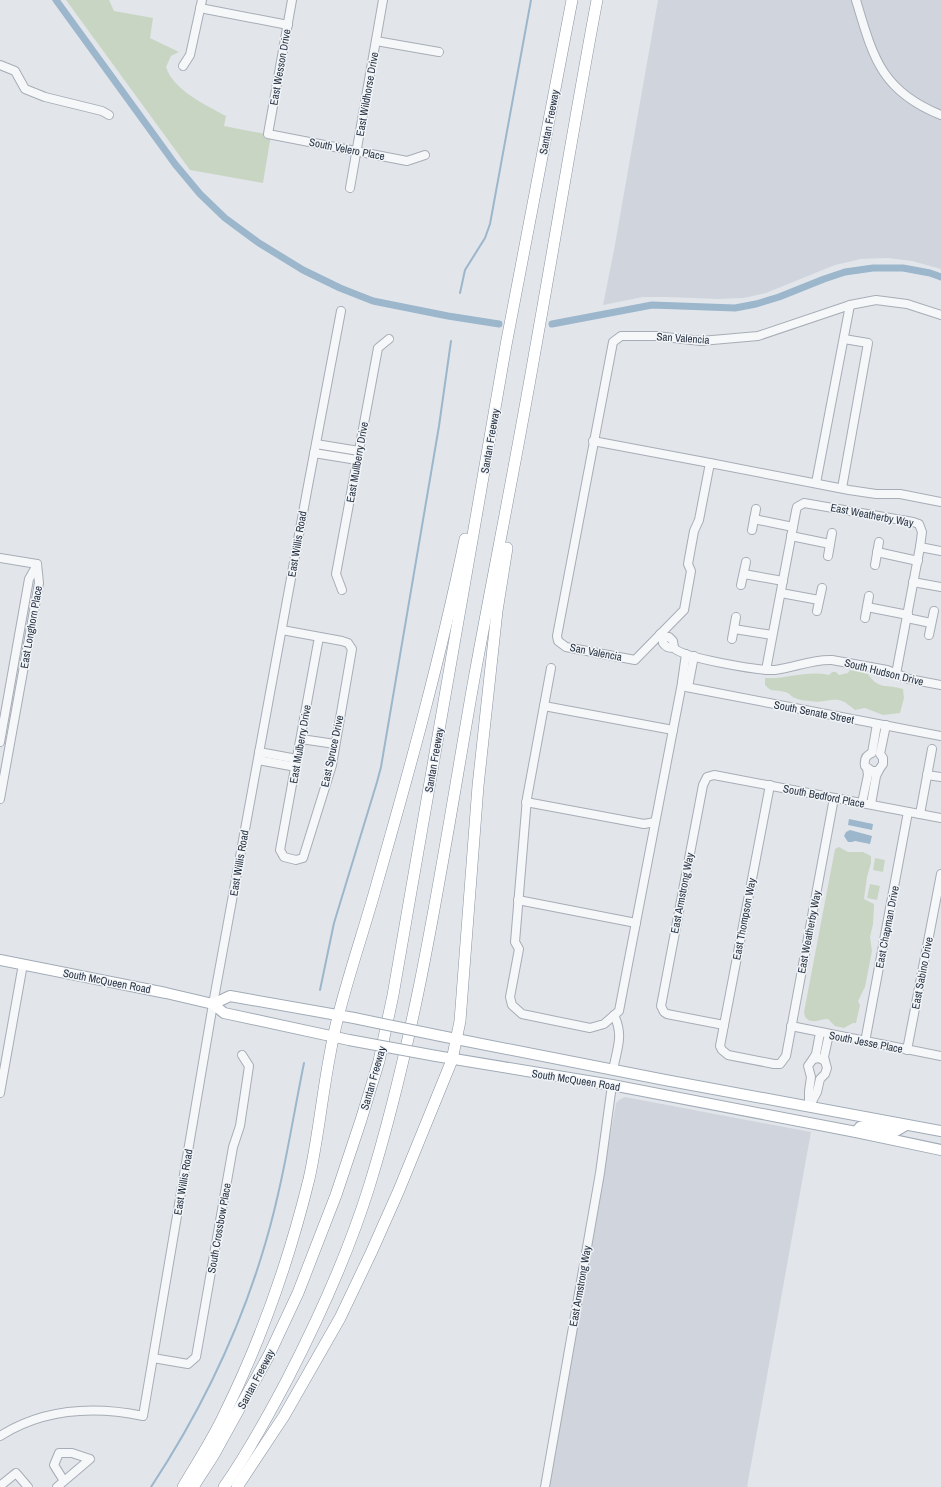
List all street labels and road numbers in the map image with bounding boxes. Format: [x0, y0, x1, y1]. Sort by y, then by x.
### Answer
street label: East Wesson Drive [266, 28, 294, 106]
street label: East Wildhorse Drive [353, 51, 381, 137]
street label: Santan Freeway [536, 88, 562, 156]
street label: South Velero Place [308, 135, 386, 163]
street label: San Valencia [656, 329, 710, 347]
street label: Santan Freeway [477, 407, 503, 475]
street label: East Mullberry Drive [343, 421, 371, 503]
street label: East Weatherby Way [829, 500, 915, 530]
street label: East Willis Road [284, 510, 310, 578]
street label: East Longhorn Place [17, 585, 45, 669]
street label: San Valencia [569, 640, 623, 664]
street label: South Hudson Drive [843, 655, 925, 689]
street label: South Senate Street [773, 697, 856, 727]
street label: East Mulberry Drive [286, 704, 314, 784]
street label: East Spruce Drive [318, 714, 346, 788]
street label: Santan Freeway [421, 726, 447, 794]
street label: South Bedford Place [782, 781, 866, 811]
street label: East Willis Road [226, 829, 252, 897]
street label: East Armstrong Way [667, 851, 697, 935]
street label: East Thompson Way [729, 876, 759, 961]
street label: East Chapman Drive [872, 885, 902, 969]
street label: East Weatherby Way [794, 889, 824, 975]
street label: East Sabino Drive [908, 936, 936, 1010]
street label: South McQueen Road [62, 966, 152, 996]
street label: South Jesse Place [828, 1028, 904, 1056]
street label: Santan Freeway [357, 1044, 389, 1112]
street label: South McQueen Road [531, 1066, 621, 1094]
street label: East Willis Road [170, 1148, 196, 1216]
street label: South Crossbow Place [204, 1182, 234, 1274]
street label: East Armstrong Way [566, 1244, 594, 1328]
street label: Santan Freeway [234, 1346, 278, 1411]

